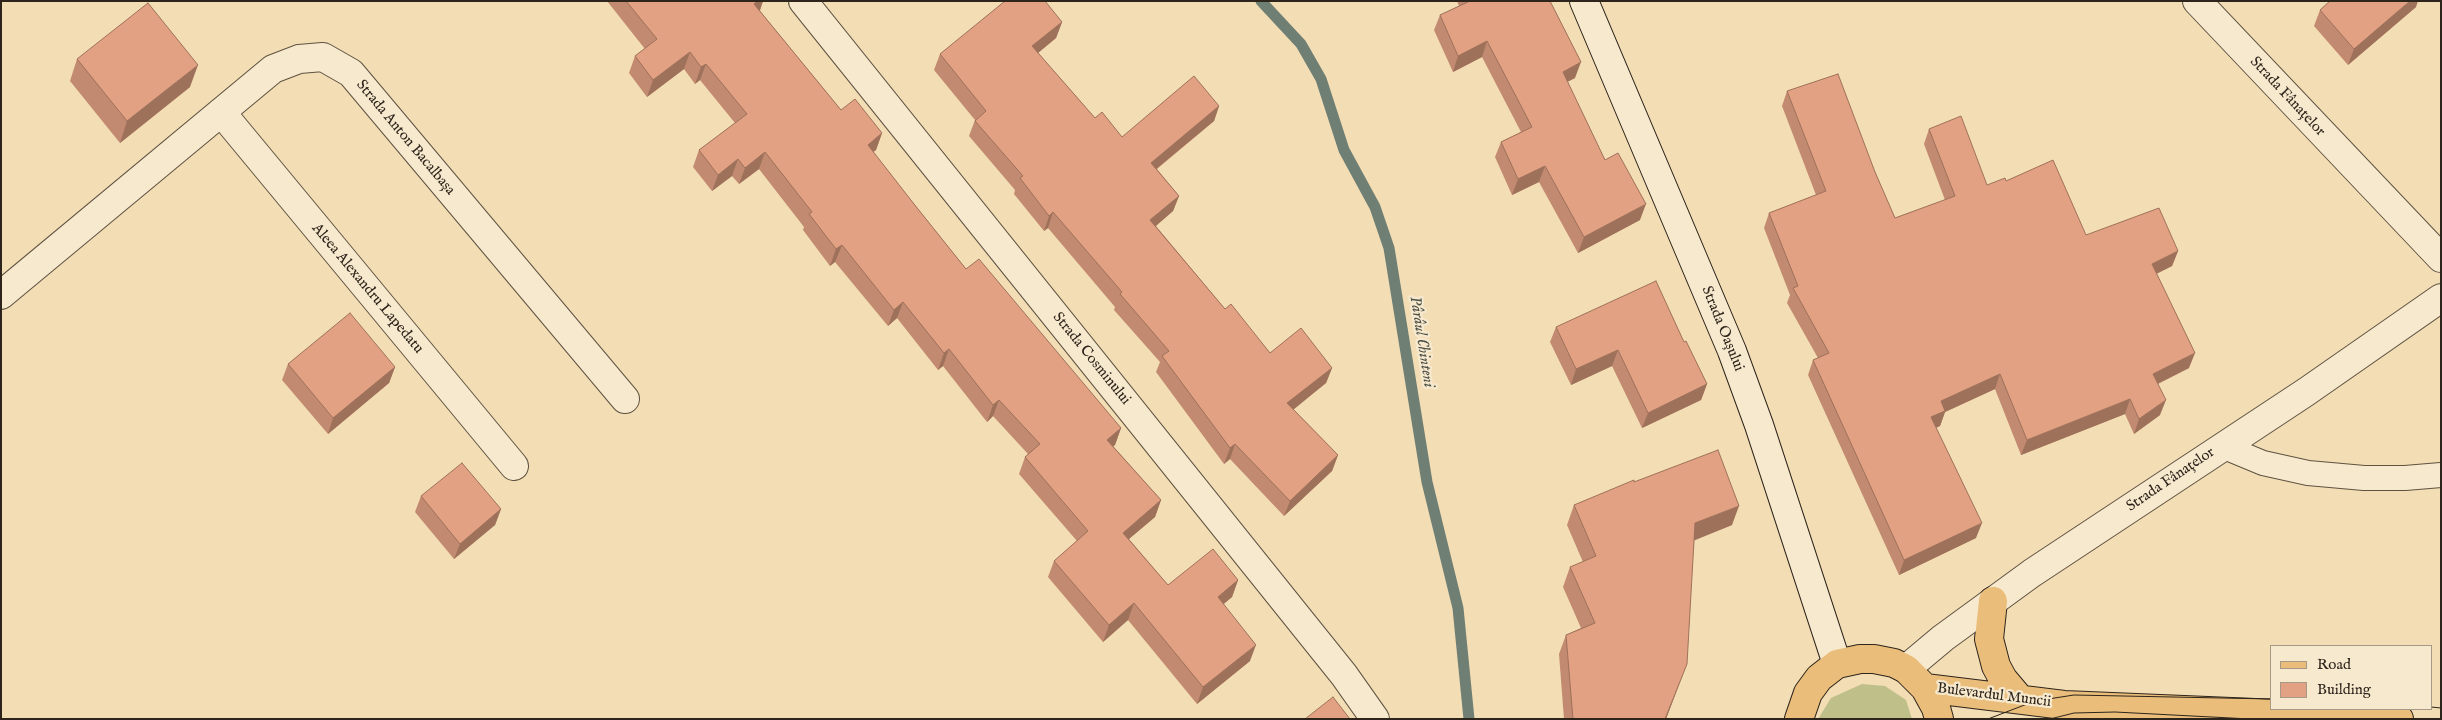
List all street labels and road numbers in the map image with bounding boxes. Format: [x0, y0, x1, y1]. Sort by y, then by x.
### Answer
street label: Strada Fânațelor [2245, 53, 2329, 141]
street label: Strada Anton Bacalbașa [352, 77, 458, 199]
street label: Aleea Alexandru Lapedatu [307, 220, 427, 358]
street label: Strada Oașului [1697, 284, 1747, 374]
street label: Strada Cosminului [1048, 309, 1134, 409]
street label: Strada Fânațelor [2124, 444, 2218, 516]
street label: Bulevardul Muncii [1936, 680, 2052, 712]

